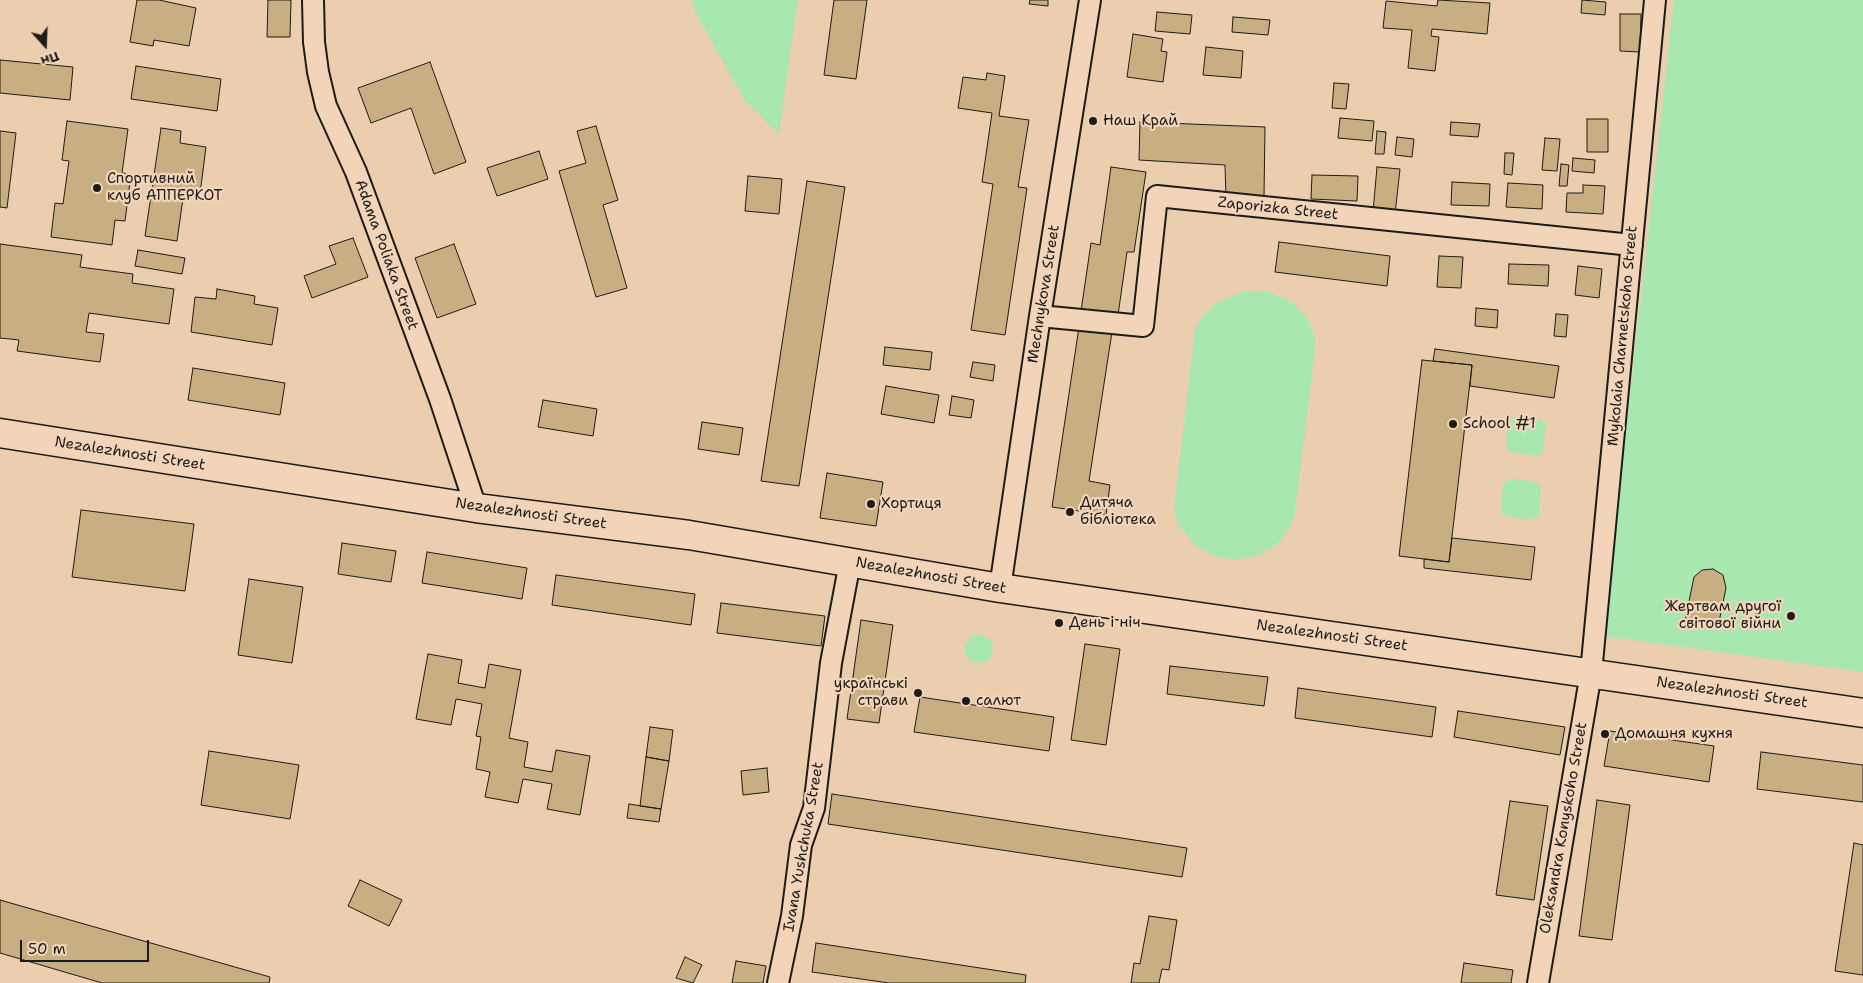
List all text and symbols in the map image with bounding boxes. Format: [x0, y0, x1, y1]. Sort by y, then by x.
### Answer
north arrow [20, 20, 70, 70]
text: Пн [38, 47, 62, 71]
place label: Наш Край [1103, 112, 1178, 130]
marker: Наш Край [1087, 115, 1099, 127]
place label: Спортивний клуб АППЕРКОТ [107, 170, 223, 205]
street label: Adama Poliaka Street [350, 177, 422, 333]
marker: Спортивний клуб АППЕРКОТ [91, 182, 103, 194]
street label: Zaporizka Street [1217, 194, 1339, 224]
street label: Mechnykova Street [1024, 224, 1064, 364]
street label: Mykolaia Charnetskoho Street [1604, 225, 1642, 447]
place label: School #1 [1463, 415, 1536, 433]
marker: School #1 [1447, 418, 1459, 430]
street label: Nezalezhnosti Street [53, 433, 207, 475]
street label: Nezalezhnosti Street [454, 494, 608, 534]
place label: Дитяча бібліотека [1080, 494, 1156, 529]
place label: Хортиця [881, 495, 942, 513]
marker: Хортиця [865, 498, 877, 510]
marker: Дитяча бібліотека [1064, 506, 1076, 518]
street label: Nezalezhnosti Street [854, 554, 1008, 598]
place label: Жертвам другої світової війни [1665, 598, 1781, 633]
marker: Жертвам другої світової війни [1785, 610, 1797, 622]
place label: День і ніч [1069, 614, 1140, 632]
street label: Nezalezhnosti Street [1255, 616, 1409, 656]
marker: День і ніч [1053, 617, 1065, 629]
street label: Nezalezhnosti Street [1655, 673, 1809, 713]
place label: українські страви [834, 675, 908, 710]
marker: українські страви [912, 687, 924, 699]
place label: салют [976, 692, 1021, 710]
marker: салют [960, 695, 972, 707]
street label: Oleksandra Konyskoho Street [1536, 721, 1592, 935]
place label: Домашня кухня [1615, 725, 1733, 743]
marker: Домашня кухня [1599, 728, 1611, 740]
street label: Ivana Yushchuka Street [780, 761, 828, 933]
scale bar [22, 930, 151, 962]
text: 50 m [28, 939, 66, 959]

